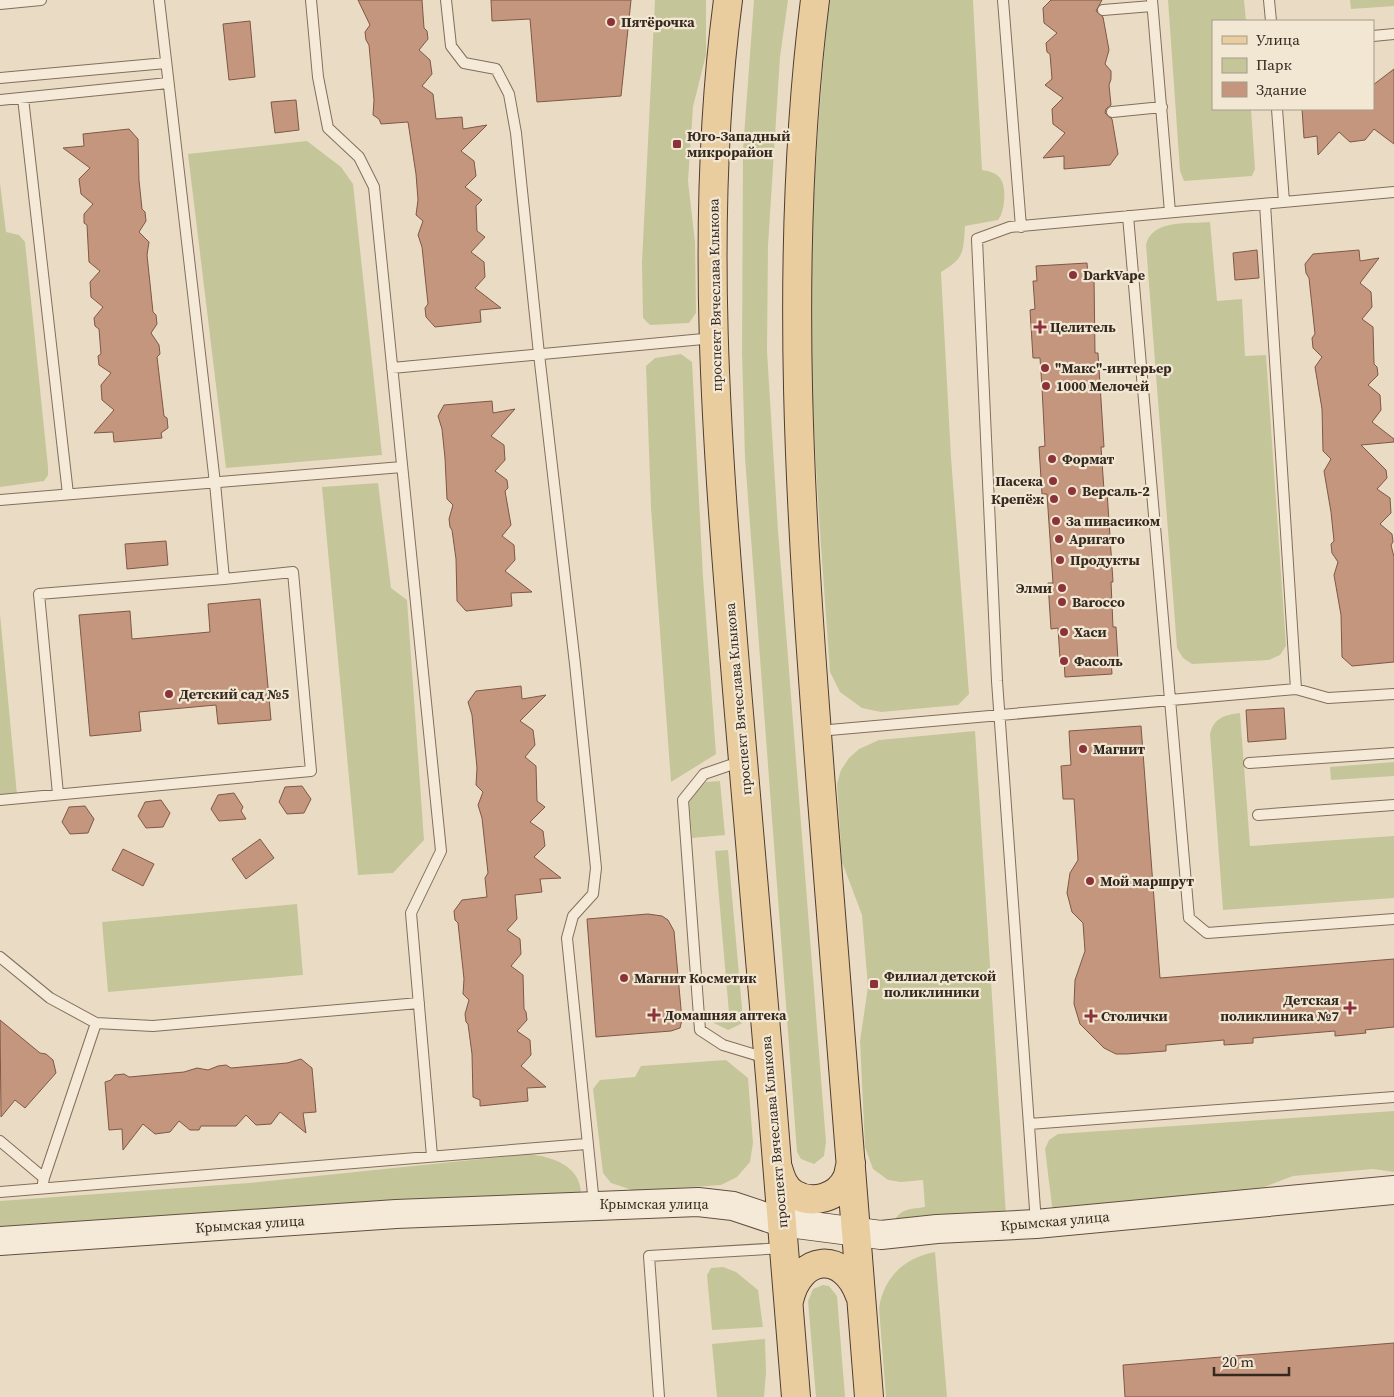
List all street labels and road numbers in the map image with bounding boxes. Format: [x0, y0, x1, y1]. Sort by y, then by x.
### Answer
street label: проспект Вячеслава Клыкова [703, 197, 727, 392]
street label: проспект Вячеслава Клыкова [720, 601, 756, 796]
street label: проспект Вячеслава Клыкова [756, 1034, 792, 1229]
street label: Крымская улица [599, 1194, 709, 1214]
street label: Крымская улица [1000, 1206, 1111, 1236]
street label: Крымская улица [195, 1210, 306, 1238]

